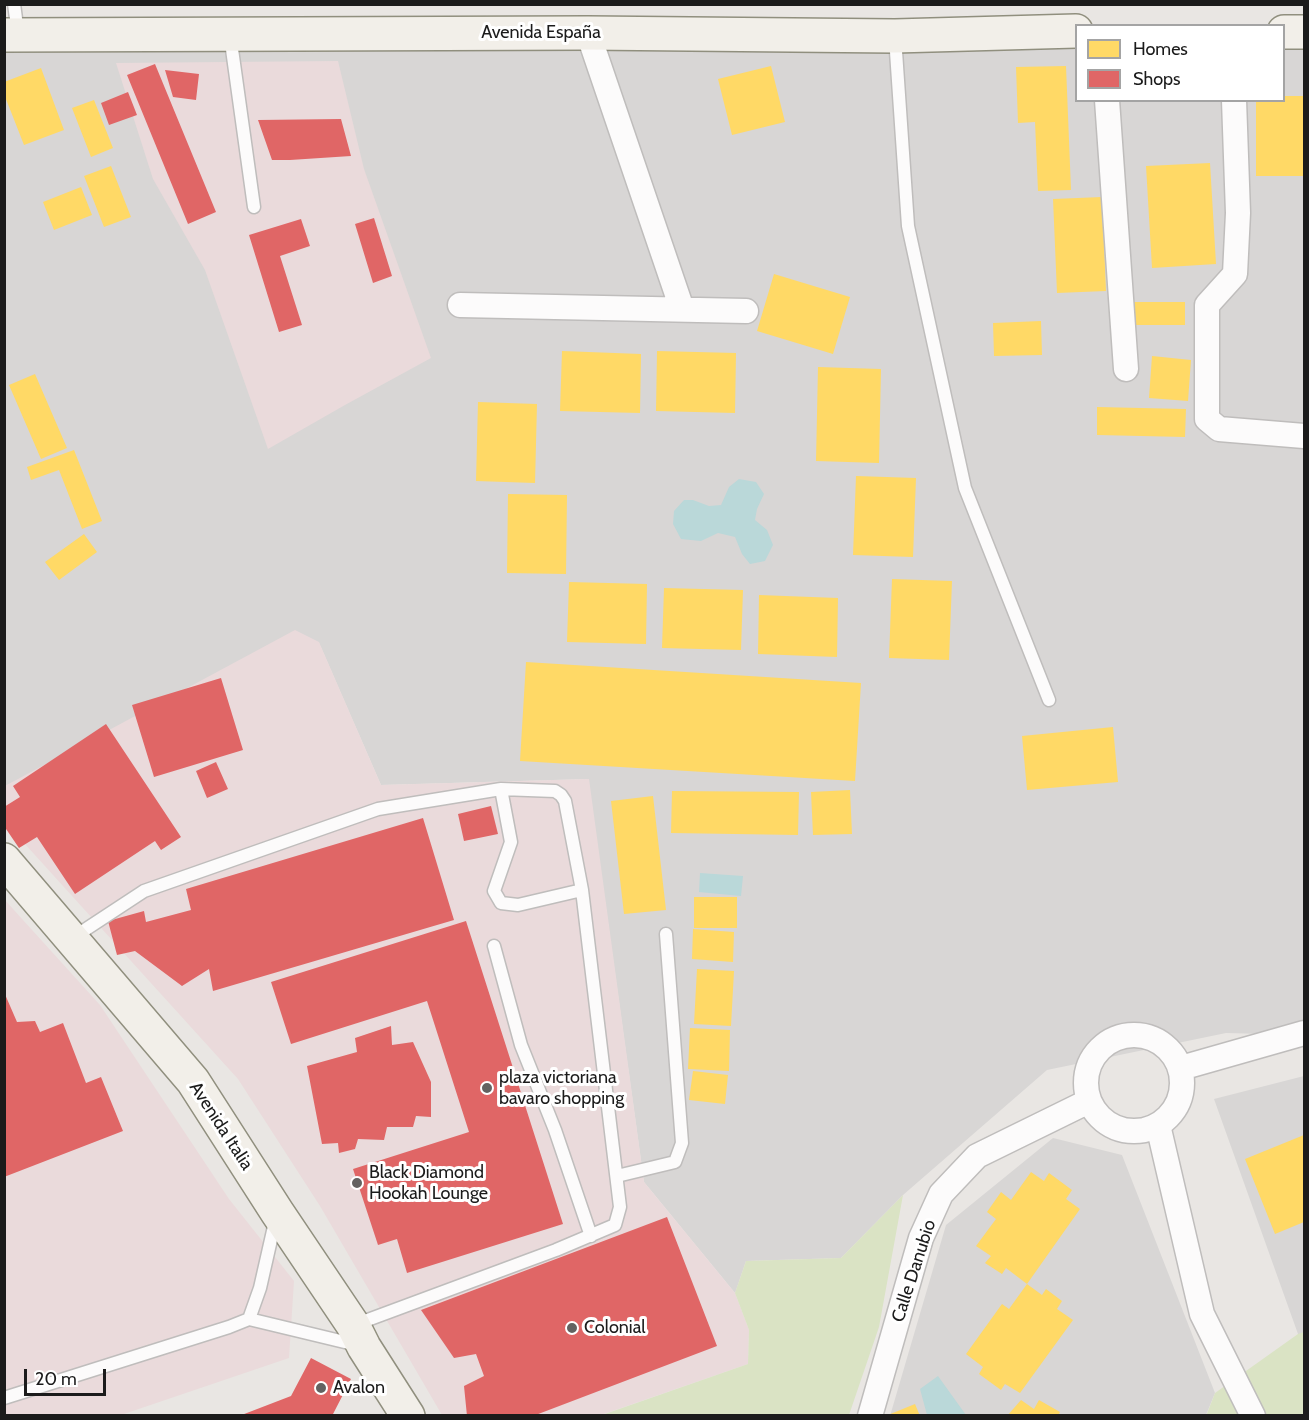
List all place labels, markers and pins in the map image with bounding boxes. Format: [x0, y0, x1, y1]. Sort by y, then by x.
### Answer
place label: plaza victoriana bavaro shopping [499, 1067, 624, 1110]
marker: plaza victoriana bavaro shopping [480, 1081, 494, 1095]
place label: Black Diamond Hookah Lounge [369, 1162, 488, 1204]
marker: Black Diamond Hookah Lounge [350, 1176, 364, 1190]
place label: Colonial [584, 1317, 646, 1339]
marker: Colonial [565, 1321, 579, 1335]
place label: Avalon [333, 1377, 385, 1399]
marker: Avalon [314, 1381, 328, 1395]

